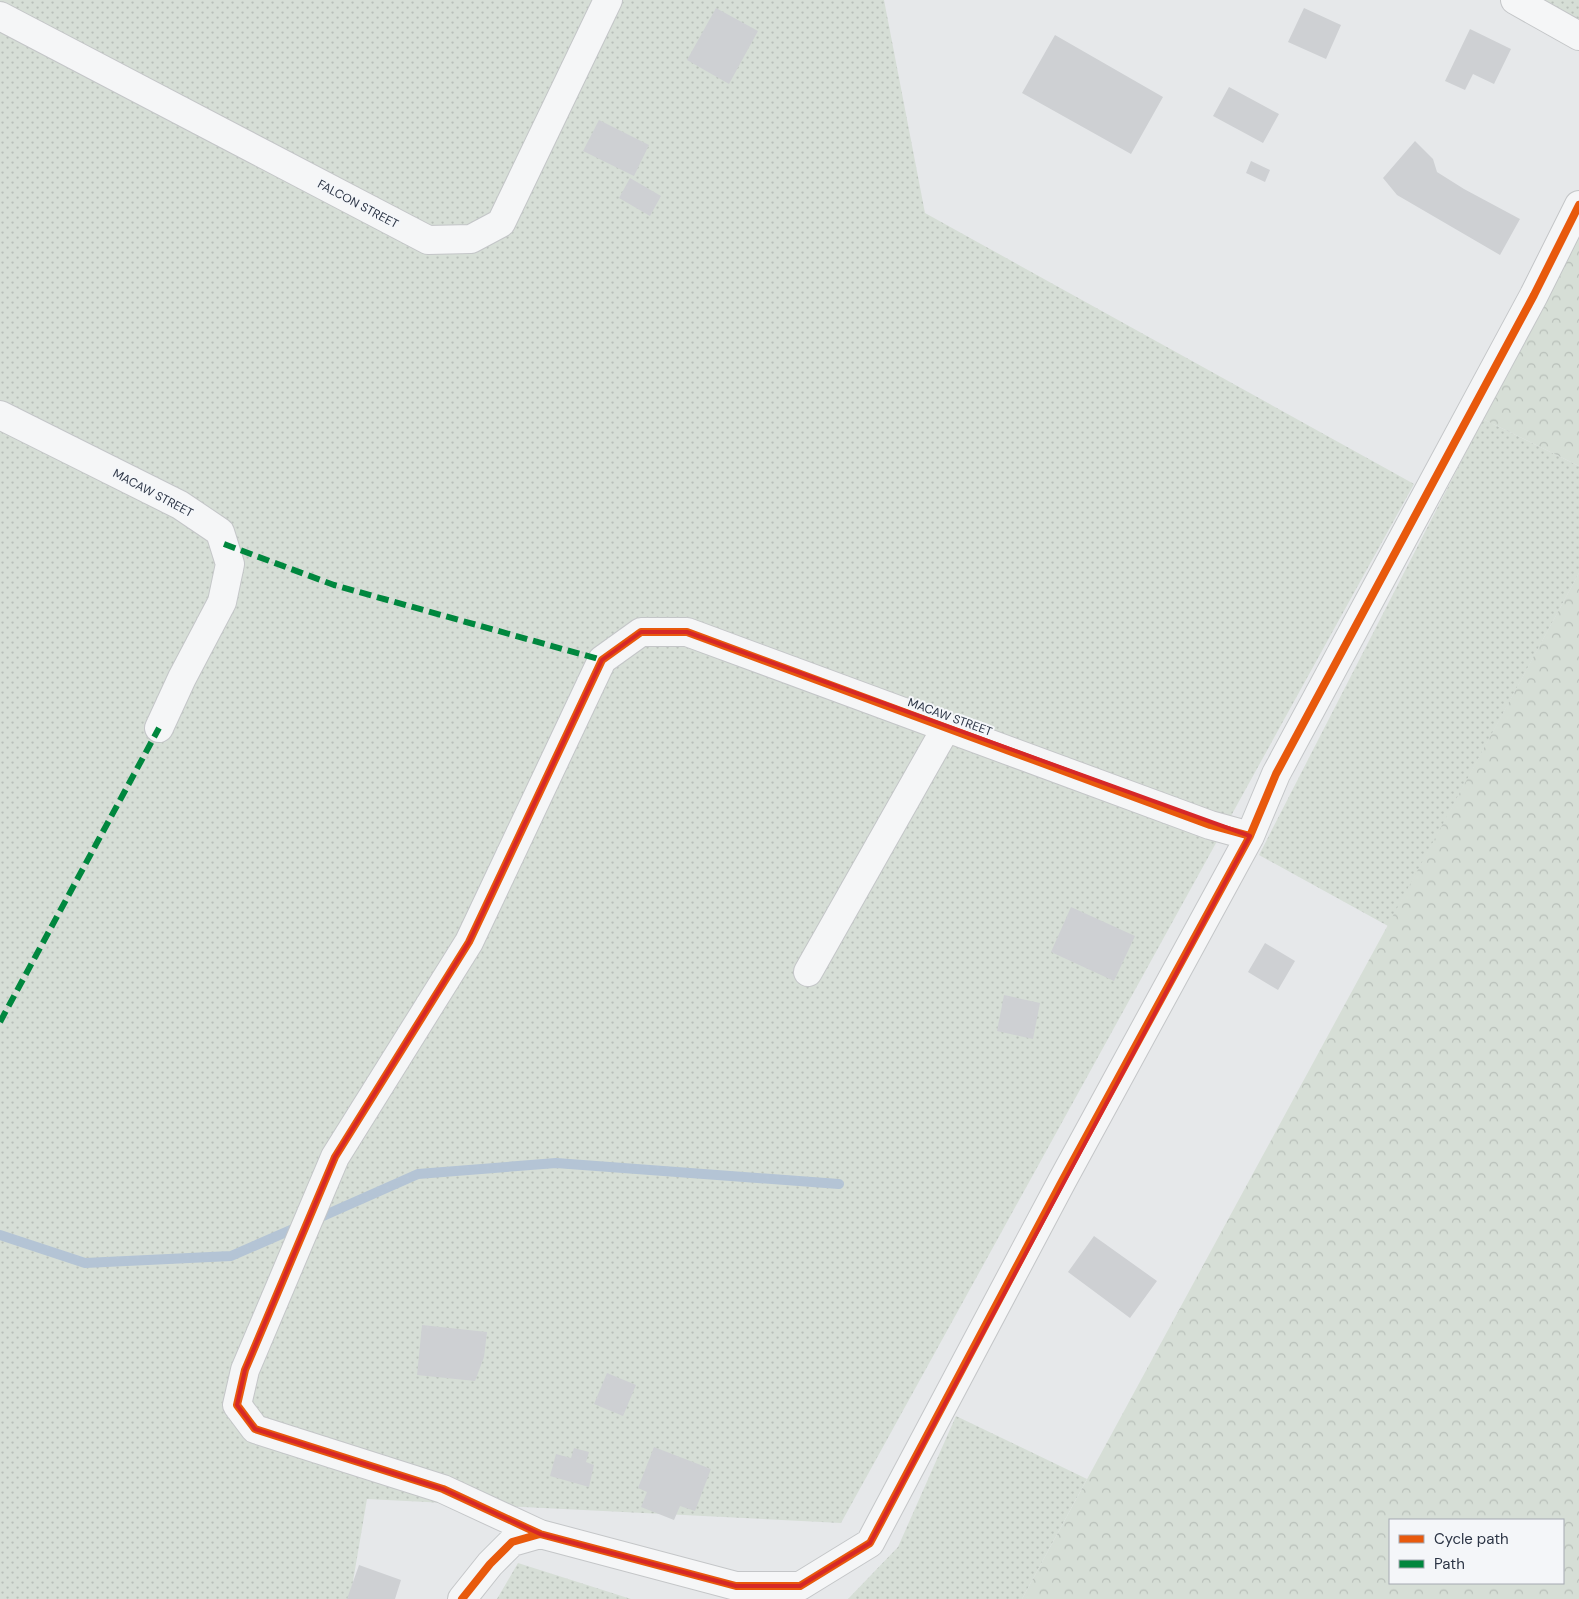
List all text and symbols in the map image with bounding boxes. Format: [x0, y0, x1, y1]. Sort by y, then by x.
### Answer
street label: FALCON STREET [315, 176, 401, 232]
street label: MACAW STREET [110, 465, 196, 521]
street label: MACAW STREET [906, 694, 995, 740]
legend [1389, 1519, 1564, 1584]
text: Cycle path [1434, 1529, 1509, 1549]
text: Path [1434, 1554, 1465, 1574]

